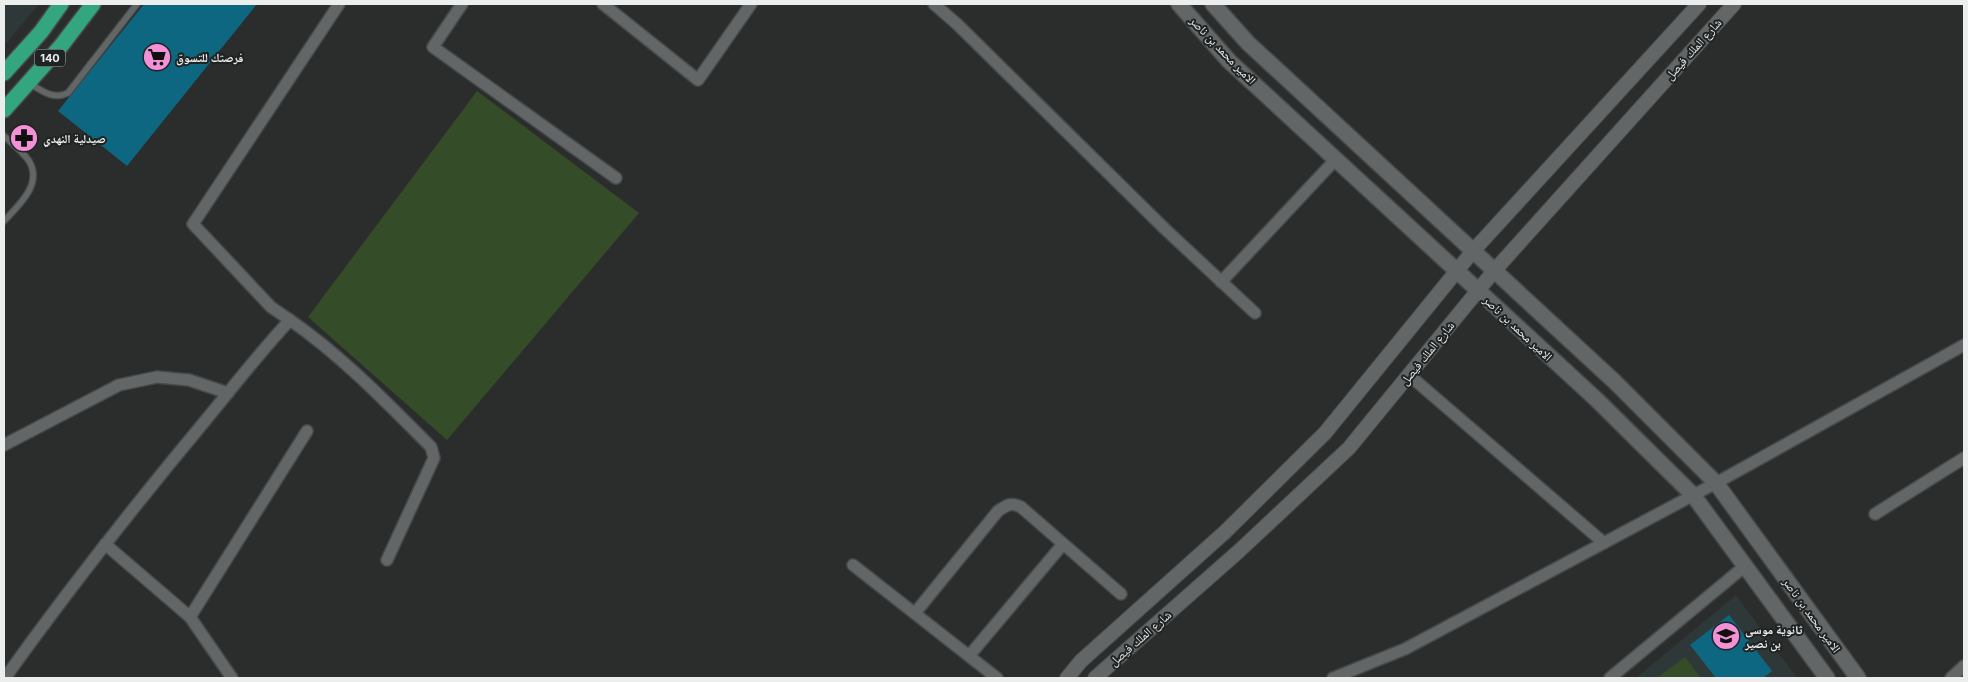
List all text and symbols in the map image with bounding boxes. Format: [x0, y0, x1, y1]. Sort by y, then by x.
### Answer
street label: الامير محمد بن ناصر [1186, 12, 1259, 88]
street label: شارع الملك فيصل [1662, 15, 1725, 83]
supermarket icon: فرصتك للتسوق [142, 42, 172, 72]
road number: 140 [35, 49, 65, 66]
place label: فرصتك للتسوق [176, 50, 243, 66]
pharmacy icon: صيدلية النهدي [9, 123, 39, 153]
place label: صيدلية النهدي [43, 131, 106, 148]
street label: الامير محمد بن ناصر [1479, 292, 1556, 364]
street label: شارع الملك فيصل [1397, 318, 1458, 388]
street label: الامير محمد بن ناصر [1779, 574, 1844, 656]
street label: شارع الملك فيصل [1106, 607, 1175, 670]
school or university icon: ثانوية موسى بن نصير [1711, 621, 1741, 651]
place label: ثانوية موسى بن نصير [1744, 622, 1803, 652]

